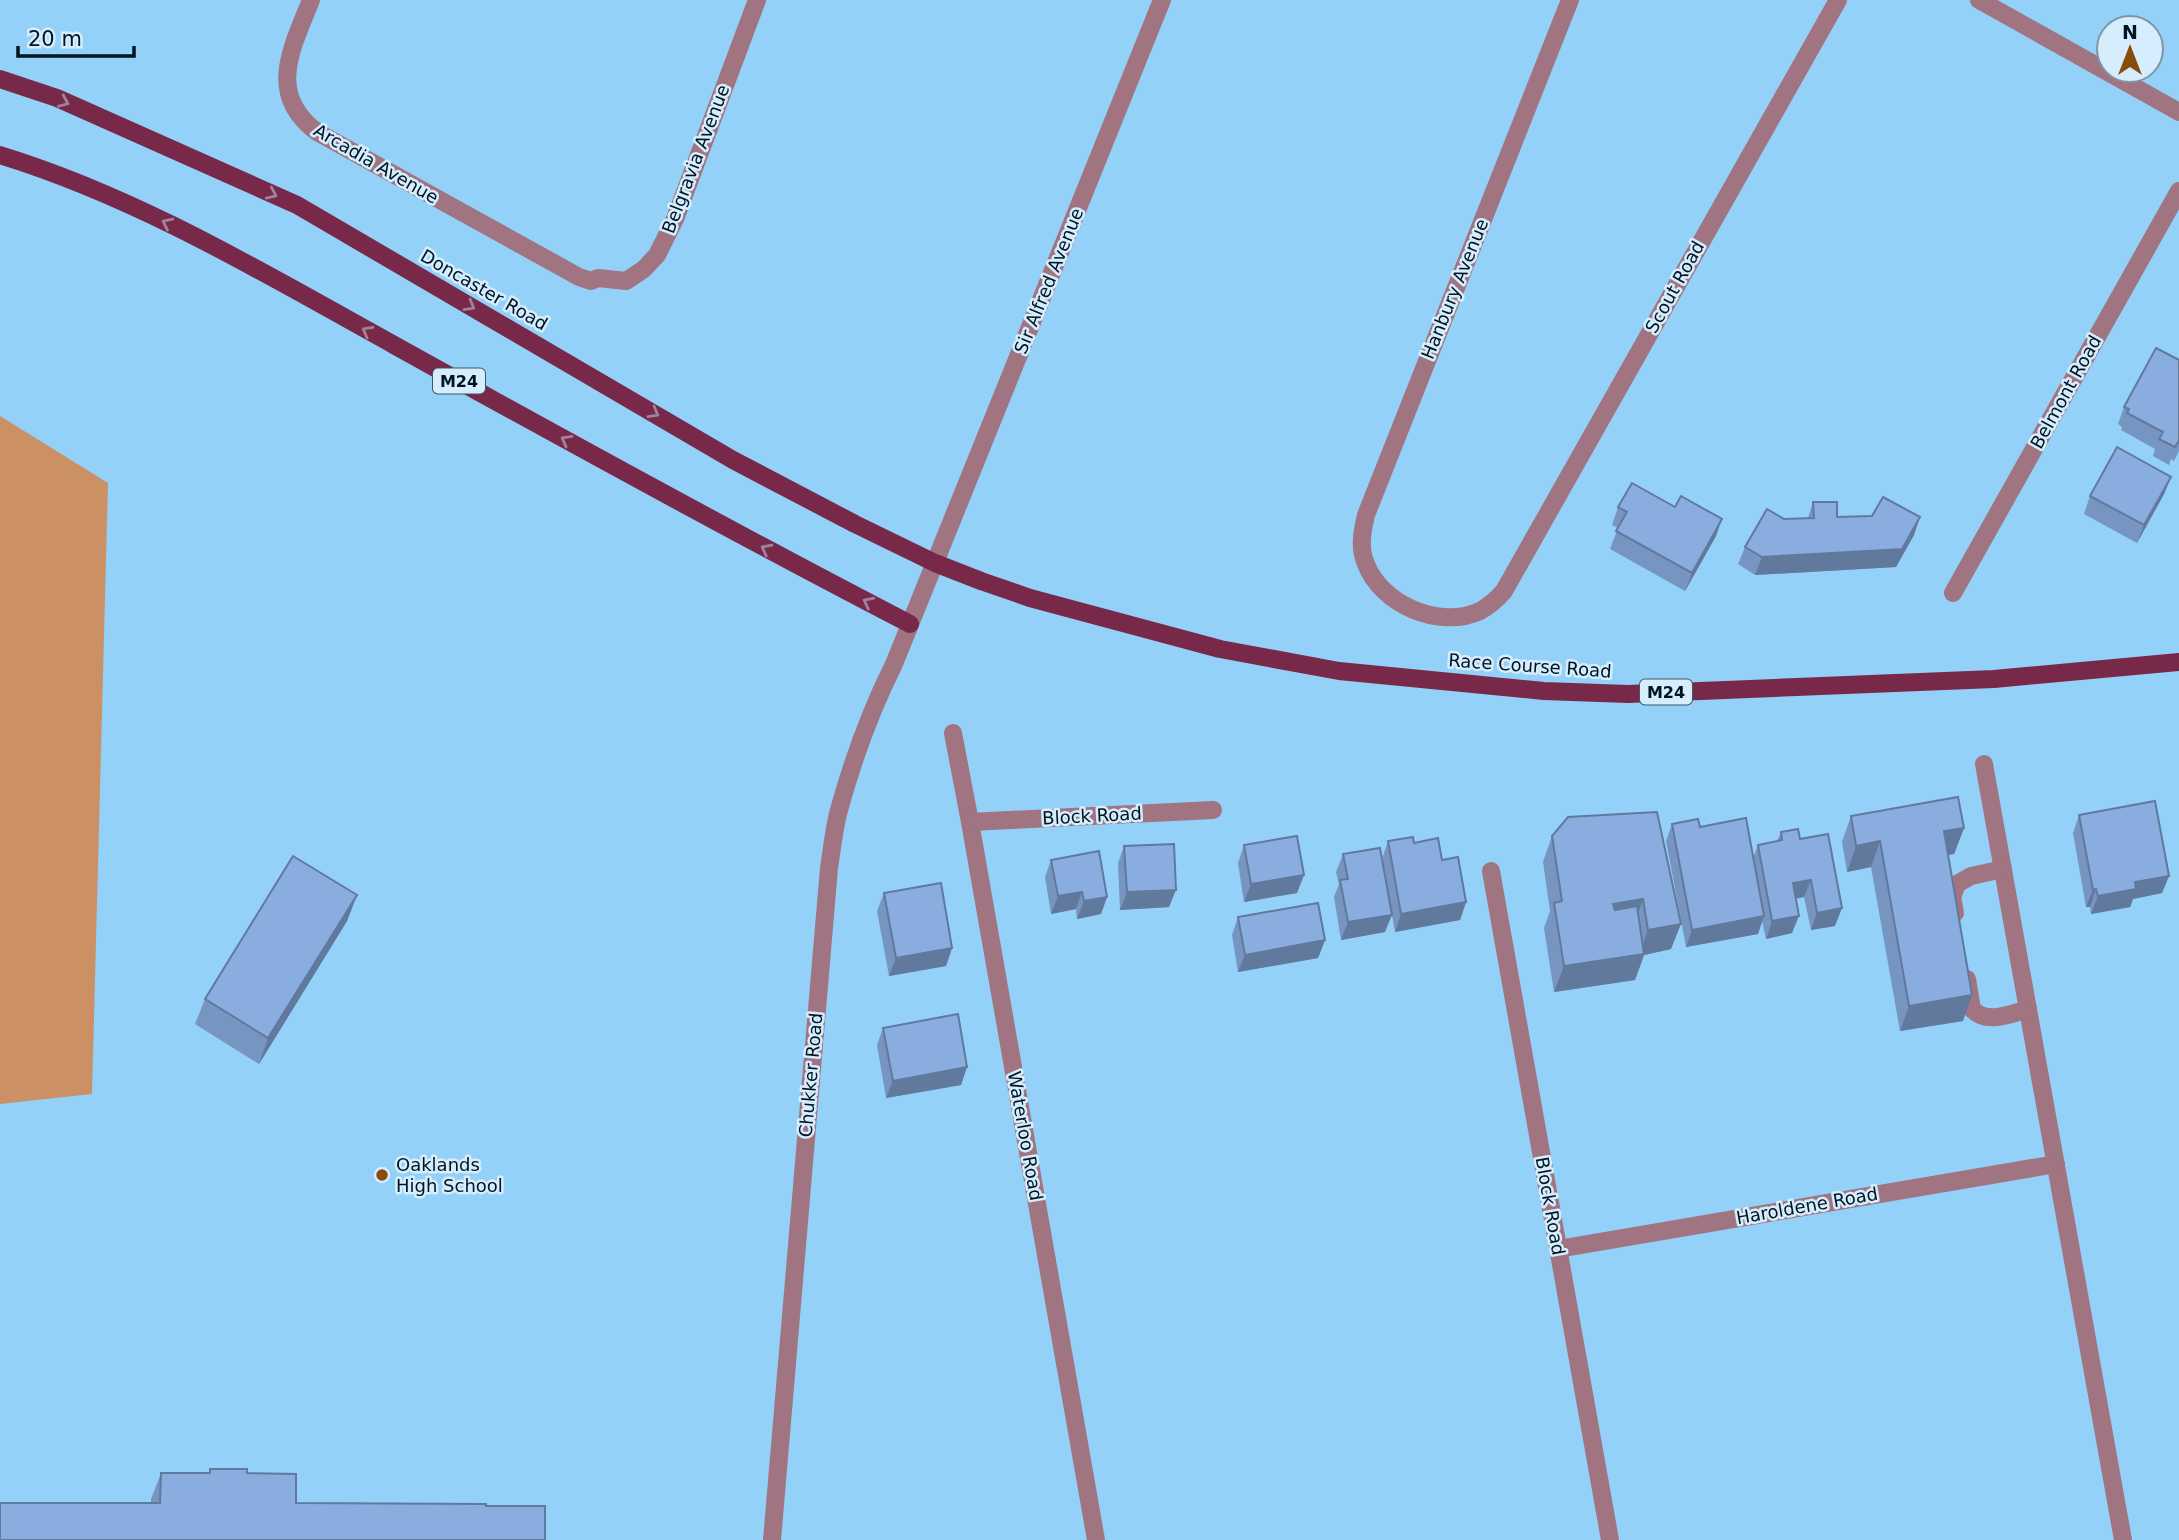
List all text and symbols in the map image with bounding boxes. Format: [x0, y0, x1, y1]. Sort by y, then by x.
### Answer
scale bar [18, 14, 133, 58]
north arrow [2095, 14, 2165, 84]
text: N [2122, 21, 2138, 43]
text: 20 m [28, 27, 82, 51]
street label: Belgravia Avenue [657, 82, 734, 236]
one-way arrow [58, 93, 70, 107]
street label: Arcadia Avenue [310, 119, 442, 208]
one-way arrow [265, 186, 277, 200]
street label: Sir Alfred Avenue [1010, 205, 1087, 357]
street label: Hanbury Avenue [1417, 216, 1492, 362]
one-way arrow [162, 217, 174, 231]
street label: Scout Road [1641, 237, 1708, 336]
street label: Doncaster Road [417, 245, 551, 334]
one-way arrow [463, 297, 476, 310]
one-way arrow [362, 325, 374, 339]
street label: Belmont Road [2026, 331, 2105, 452]
road number: M24 [433, 368, 485, 394]
one-way arrow [646, 405, 659, 418]
one-way arrow [561, 435, 574, 449]
one-way arrow [761, 544, 773, 558]
one-way arrow [863, 597, 875, 611]
street label: Race Course Road [1448, 649, 1612, 682]
road number: M24 [1640, 680, 1692, 705]
street label: Block Road [1042, 802, 1142, 829]
street label: Chukker Road [795, 1012, 826, 1138]
street label: Waterloo Road [1004, 1070, 1047, 1202]
place label: Oaklands High School [396, 1154, 503, 1196]
street label: Block Road [1532, 1155, 1569, 1257]
marker: Oaklands High School [374, 1167, 390, 1183]
street label: Haroldene Road [1734, 1183, 1879, 1228]

